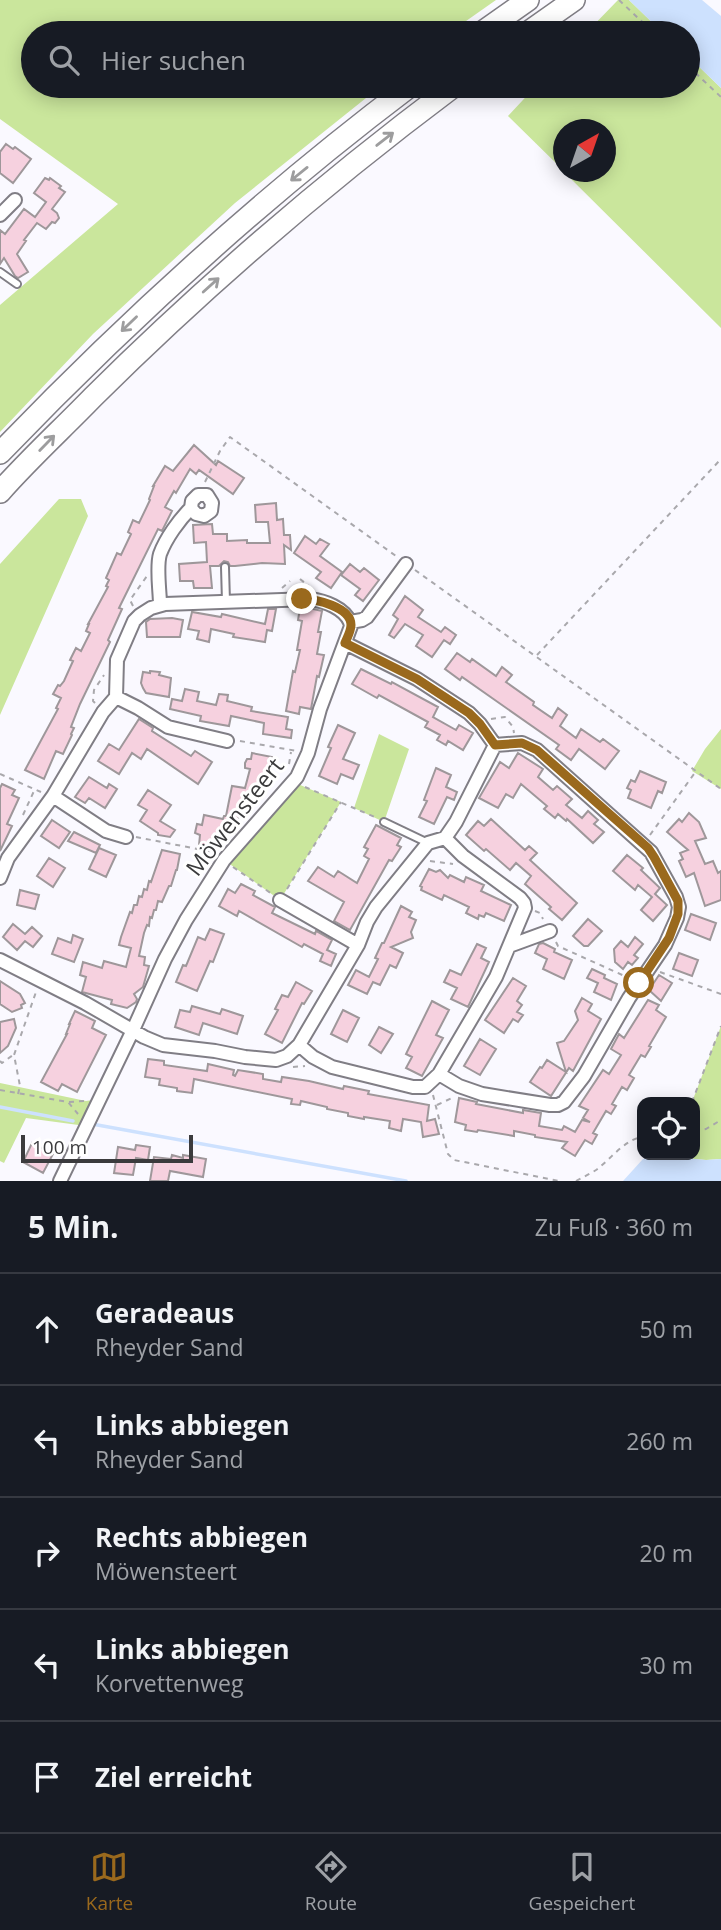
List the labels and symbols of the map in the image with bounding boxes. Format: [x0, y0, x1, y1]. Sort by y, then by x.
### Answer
north arrow [553, 119, 616, 182]
one-way arrow [375, 131, 394, 146]
one-way arrow [291, 166, 309, 182]
one-way arrow [202, 277, 220, 293]
one-way arrow [121, 316, 138, 333]
one-way arrow [38, 434, 55, 451]
route end [286, 583, 317, 614]
street label: Möwensteert [178, 751, 291, 882]
route start [623, 967, 654, 998]
scale bar [21, 1132, 192, 1164]

